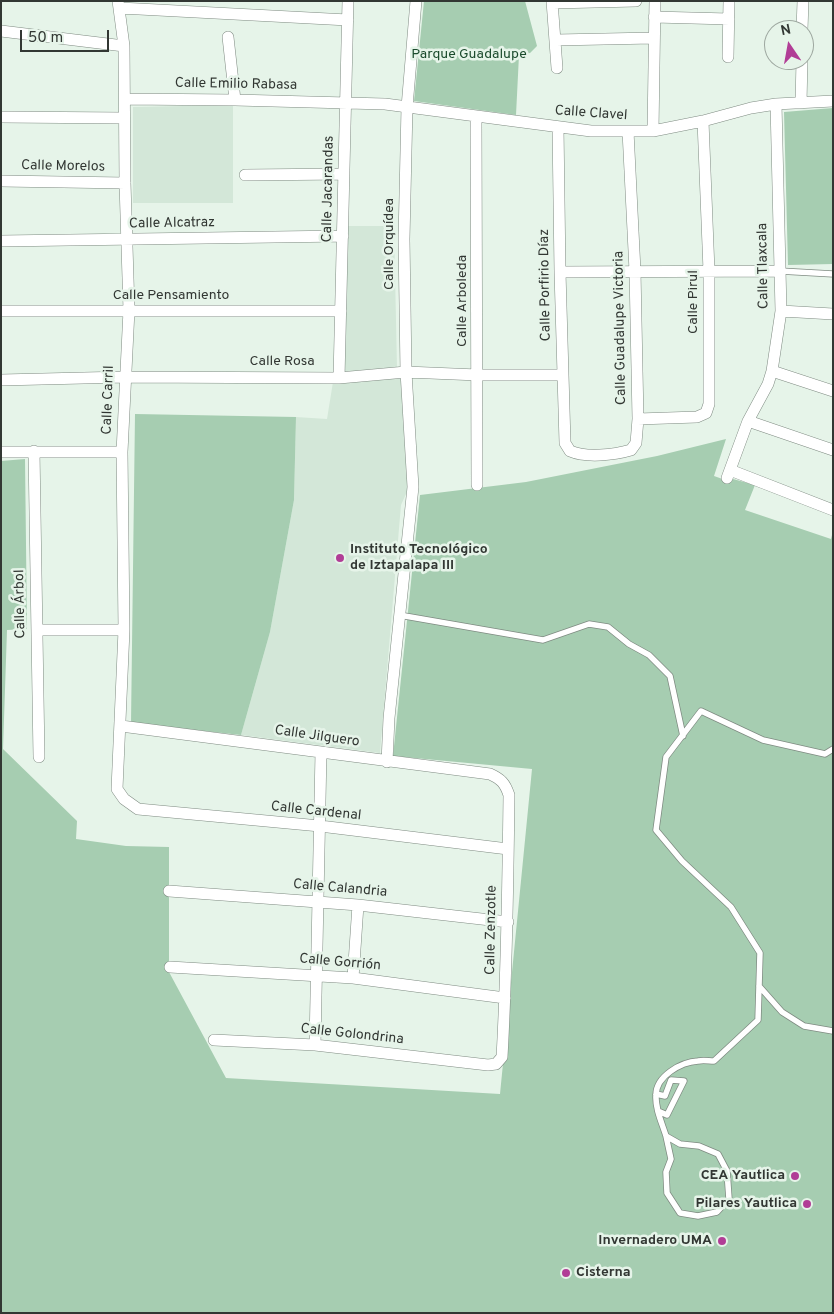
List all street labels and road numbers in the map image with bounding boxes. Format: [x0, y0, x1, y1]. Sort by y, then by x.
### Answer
street label: Calle Emilio Rabasa [175, 76, 297, 94]
street label: Calle Clavel [554, 103, 628, 125]
street label: Calle Jacarandas [320, 135, 338, 243]
street label: Calle Morelos [21, 158, 105, 176]
street label: Calle Orquídea [382, 198, 398, 290]
street label: Calle Alcatraz [129, 215, 215, 233]
street label: Calle Tlaxcala [755, 223, 773, 309]
street label: Calle Porfirio Díaz [537, 229, 555, 341]
street label: Calle Guadalupe Victoria [611, 251, 631, 405]
street label: Calle Arboleda [455, 255, 471, 347]
street label: Calle Pirul [686, 270, 702, 334]
street label: Calle Pensamiento [113, 288, 229, 304]
street label: Calle Rosa [249, 354, 315, 370]
street label: Calle Carril [99, 365, 119, 435]
street label: Calle Árbol [12, 569, 30, 639]
street label: Calle Jilguero [273, 723, 361, 751]
street label: Calle Cardenal [270, 799, 362, 825]
street label: Calle Calandria [292, 877, 388, 901]
street label: Calle Zenzotle [483, 885, 501, 975]
street label: Calle Gorrión [298, 951, 382, 975]
street label: Calle Golondrina [300, 1021, 404, 1049]

